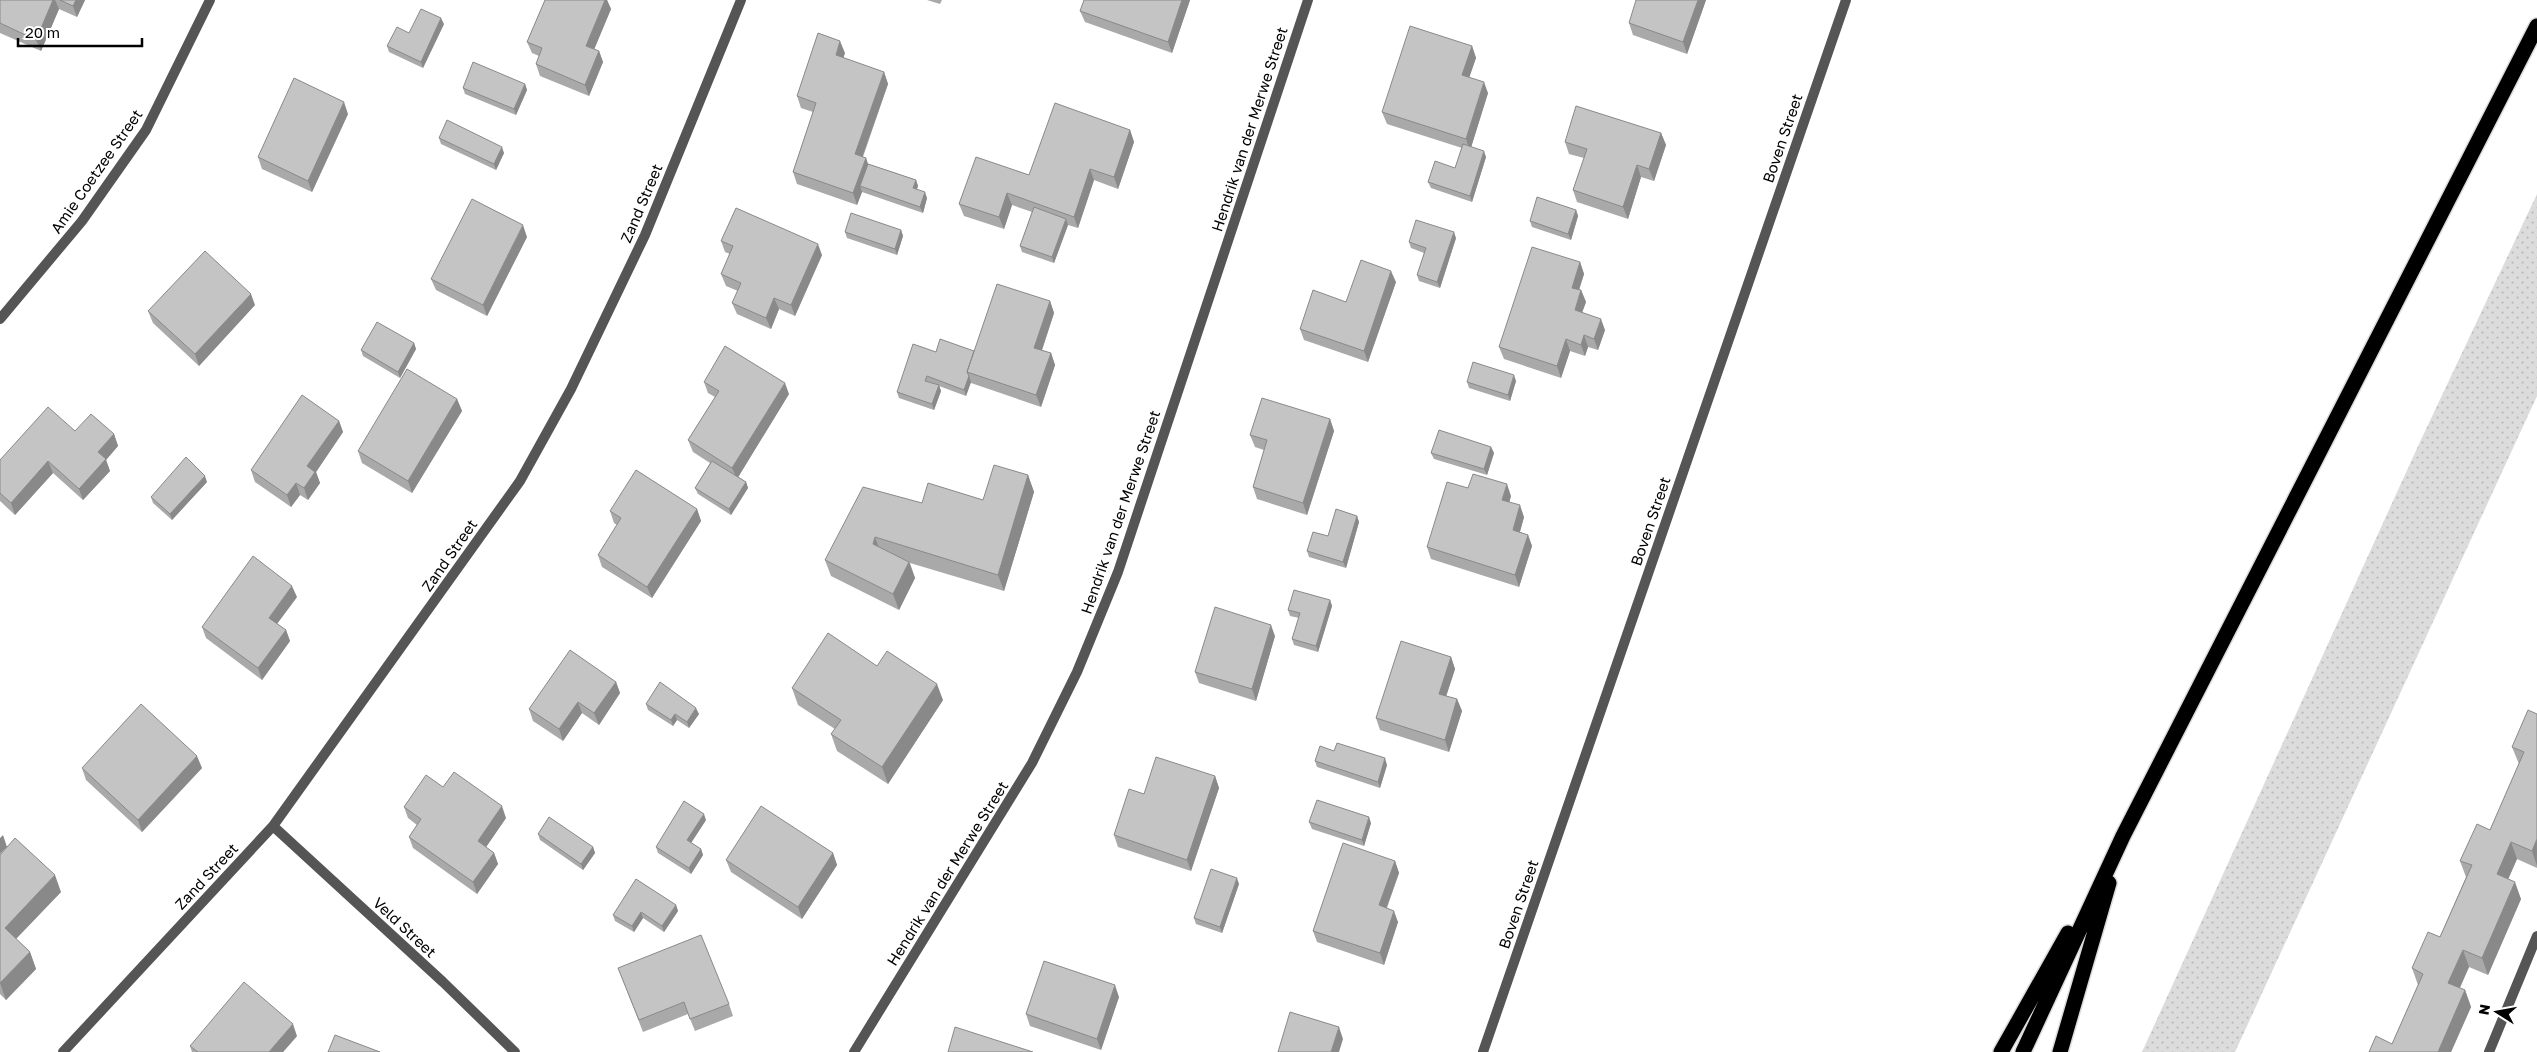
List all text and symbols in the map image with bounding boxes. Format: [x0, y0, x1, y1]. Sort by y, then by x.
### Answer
scale bar [18, 15, 141, 47]
text: 20 m [25, 23, 60, 41]
street label: Hendrik van der Merwe Street [1207, 24, 1291, 234]
street label: Boven Street [1758, 91, 1806, 185]
street label: Amie Coetzee Street [46, 106, 146, 236]
street label: Zand Street [616, 161, 666, 245]
street label: Hendrik van der Merwe Street [1077, 408, 1163, 616]
street label: Boven Street [1626, 474, 1674, 568]
street label: Zand Street [418, 515, 480, 595]
street label: Hendrik van der Merwe Street [883, 777, 1011, 969]
street label: Zand Street [171, 839, 241, 913]
street label: Boven Street [1494, 857, 1542, 951]
street label: Veld Street [370, 893, 440, 961]
north arrow [2472, 987, 2522, 1037]
text: N [2474, 1003, 2493, 1016]

